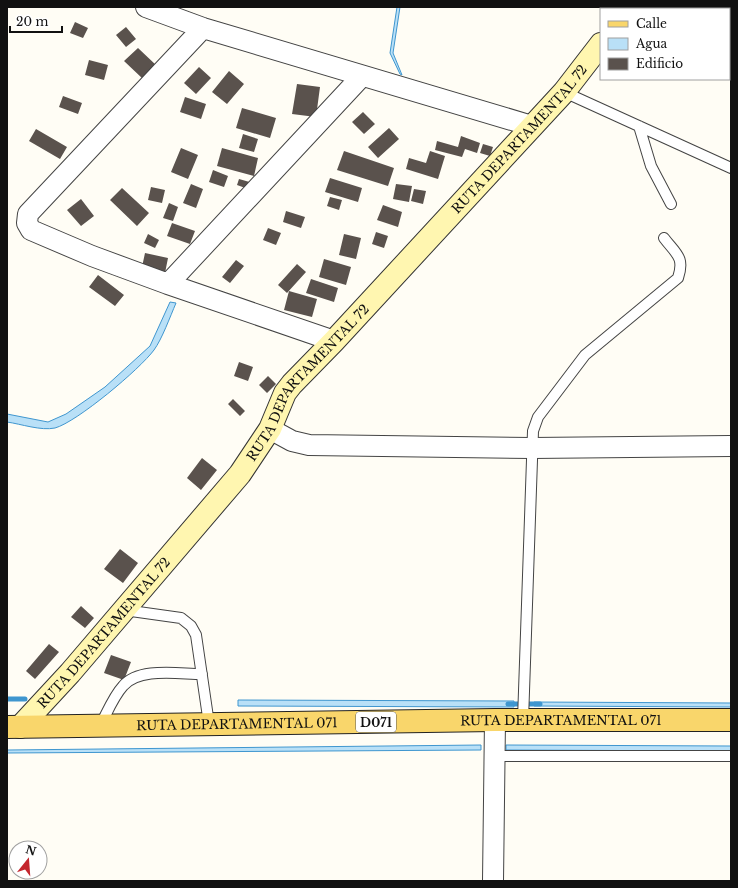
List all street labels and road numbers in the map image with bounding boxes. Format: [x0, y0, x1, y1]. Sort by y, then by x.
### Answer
street label: RUTA DEPARTAMENTAL 72 [448, 61, 591, 217]
street label: RUTA DEPARTAMENTAL 72 [243, 300, 372, 464]
street label: RUTA DEPARTAMENTAL 72 [33, 554, 174, 712]
road number: D071 [356, 712, 396, 732]
street label: RUTA DEPARTAMENTAL 071 [460, 712, 662, 729]
street label: RUTA DEPARTAMENTAL 071 [136, 714, 338, 734]

